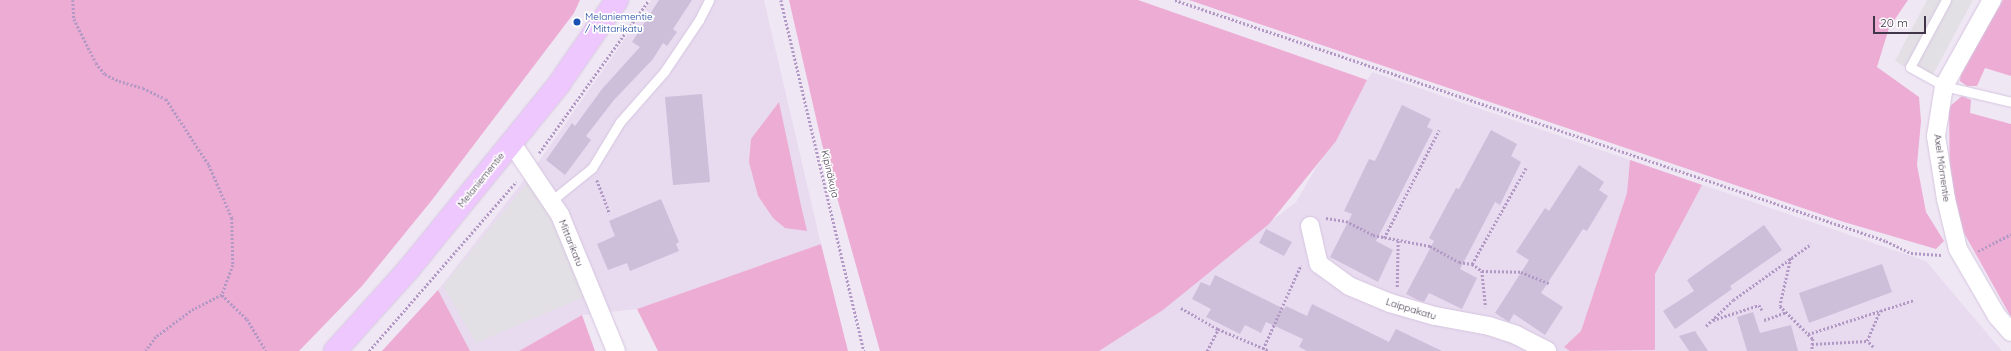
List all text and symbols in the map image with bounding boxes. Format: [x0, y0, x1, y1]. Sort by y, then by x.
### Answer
scale bar [1875, 8, 1928, 34]
place label: Melaniementie / Mittarikatu [585, 10, 653, 34]
text: 20 m [1880, 15, 1908, 30]
marker: Melaniementie / Mittarikatu [572, 17, 582, 27]
street label: Axel Mörnentie [1931, 133, 1953, 203]
street label: Kipinäkuja [819, 149, 841, 199]
street label: Melaniementie [455, 150, 507, 210]
street label: Mittarikatu [556, 218, 586, 268]
street label: Laippakatu [1384, 296, 1438, 322]

